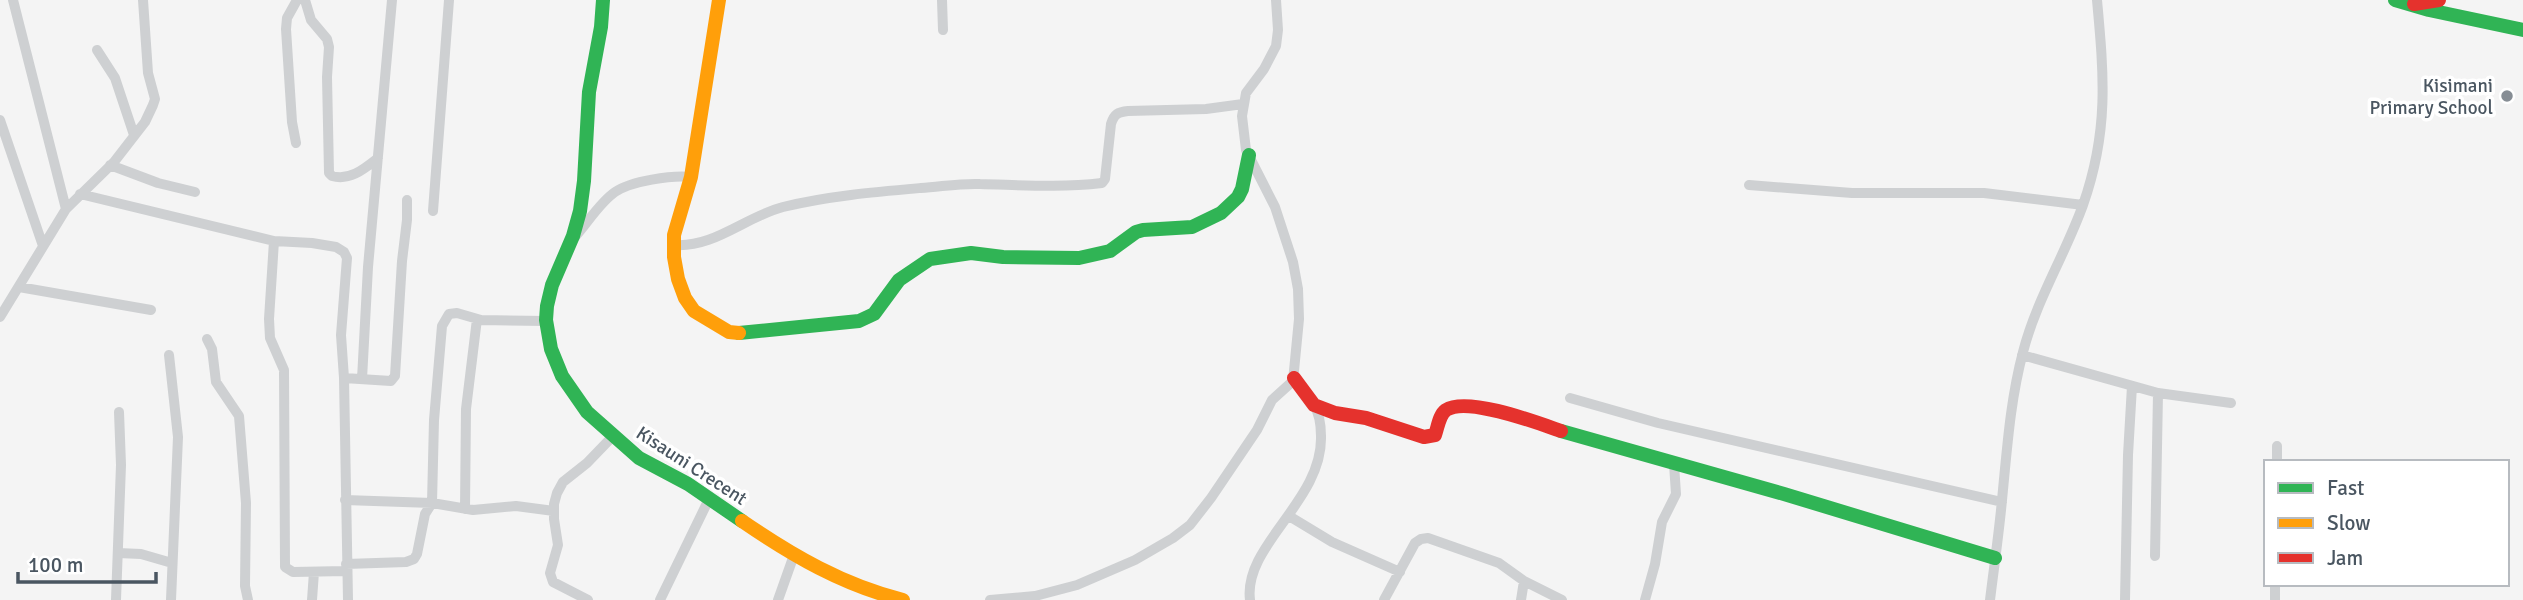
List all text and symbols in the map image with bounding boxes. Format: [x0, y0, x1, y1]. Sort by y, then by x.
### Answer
place label: Kisimani Primary School [2370, 74, 2493, 120]
marker: Kisimani Primary School [2499, 88, 2515, 104]
street label: Kisauni Crecent [631, 421, 752, 511]
legend [2264, 460, 2509, 586]
text: Fast [2327, 475, 2364, 501]
text: Slow [2327, 510, 2371, 536]
scale bar [18, 540, 156, 584]
text: Jam [2327, 545, 2363, 571]
text: 100 m [28, 552, 83, 578]

